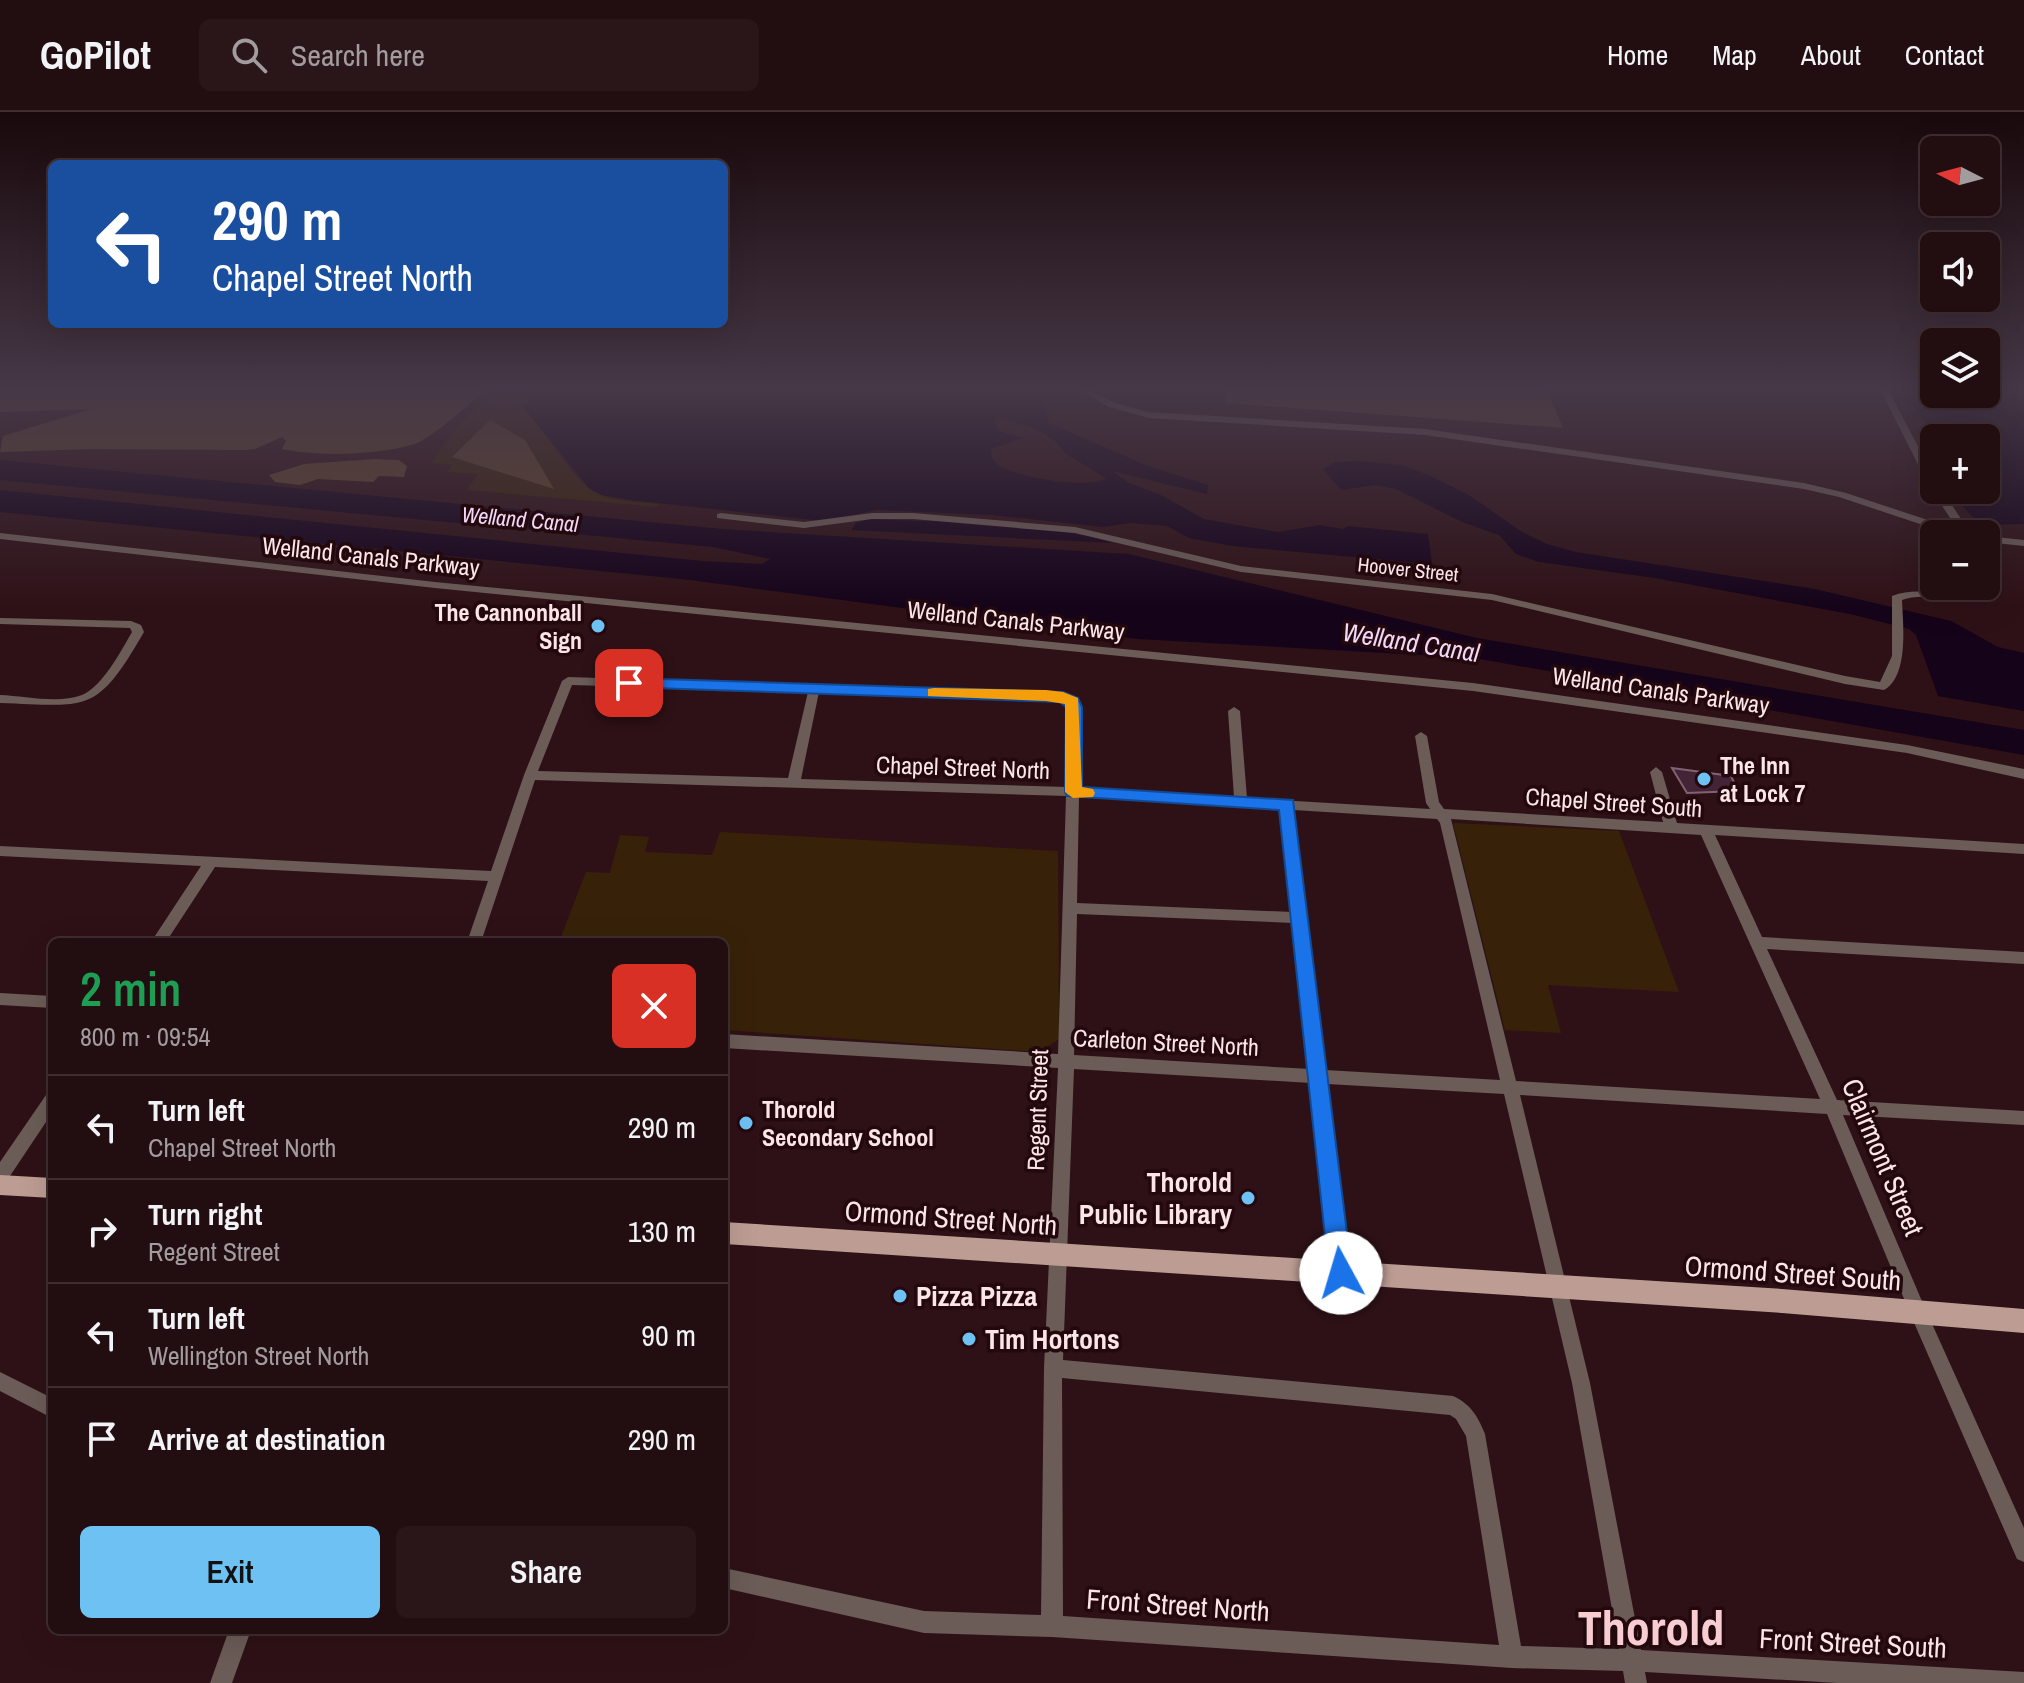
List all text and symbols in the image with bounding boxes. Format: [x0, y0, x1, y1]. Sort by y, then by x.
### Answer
search box [199, 19, 759, 91]
text: GoPilot [40, 30, 151, 81]
icon: search [227, 33, 271, 77]
text: Search here [291, 35, 425, 75]
text: Home [1607, 36, 1668, 74]
text: Map [1712, 36, 1757, 74]
text: About [1801, 36, 1861, 74]
text: Contact [1905, 36, 1984, 74]
north arrow [1920, 136, 2000, 216]
map controls [1920, 136, 2000, 600]
text: 290 m [212, 182, 342, 257]
icon: left [80, 192, 184, 296]
button: sound [1920, 232, 2000, 312]
text: Chapel Street North [212, 254, 473, 302]
button: layers [1920, 328, 2000, 408]
button: + [1920, 424, 2000, 504]
water label: Welland Canal [460, 499, 581, 539]
button: − [1920, 520, 2000, 600]
street label: Welland Canals Parkway [261, 529, 481, 583]
street label: Hoover Street [1356, 550, 1460, 588]
street label: Welland Canals Parkway [906, 593, 1126, 647]
place label: The Cannonball Sign [434, 596, 582, 656]
water label: Welland Canal [1340, 614, 1483, 670]
marker: The Cannonball Sign [589, 617, 607, 635]
pin [595, 649, 663, 717]
street label: Welland Canals Parkway [1551, 659, 1772, 721]
icon: arrive [607, 661, 651, 705]
street label: Chapel Street North [876, 748, 1050, 786]
place label: The Inn at Lock 7 [1720, 749, 1805, 809]
marker: The Inn at Lock 7 [1695, 770, 1713, 788]
street label: Chapel Street South [1524, 780, 1704, 824]
text: 2 min [80, 956, 181, 1021]
button: close [612, 964, 696, 1048]
text: 800 m · 09:54 [80, 1019, 210, 1054]
street label: Carleton Street North [1072, 1021, 1260, 1063]
street label: Regent Street [1019, 1048, 1055, 1171]
street label: Clairmont Street [1833, 1073, 1933, 1241]
text: Turn left [148, 1090, 245, 1130]
place label: Thorold Secondary School [762, 1093, 934, 1153]
icon: left [80, 1105, 124, 1149]
text: 290 m [628, 1107, 696, 1147]
marker: Thorold Secondary School [737, 1114, 755, 1132]
text: Chapel Street North [148, 1130, 336, 1165]
place label: Thorold Public Library [1079, 1163, 1232, 1233]
marker: Thorold Public Library [1239, 1189, 1257, 1207]
street label: Ormond Street North [843, 1192, 1059, 1244]
text: Turn right [148, 1194, 262, 1234]
icon: right [80, 1209, 124, 1253]
text: 130 m [628, 1211, 696, 1251]
position arrow [1299, 1231, 1383, 1315]
text: Regent Street [148, 1234, 280, 1269]
street label: Ormond Street South [1683, 1246, 1903, 1300]
place label: Pizza Pizza [916, 1277, 1037, 1315]
marker: Pizza Pizza [891, 1287, 909, 1305]
text: Turn left [148, 1298, 245, 1338]
icon: left [80, 1313, 124, 1357]
text: 90 m [641, 1315, 696, 1355]
place label: Tim Hortons [985, 1320, 1120, 1358]
marker: Tim Hortons [960, 1330, 978, 1348]
text: Wellington Street North [148, 1338, 369, 1373]
icon: arrive [80, 1417, 124, 1461]
text: Arrive at destination [148, 1419, 386, 1459]
text: 290 m [628, 1419, 696, 1459]
button: Exit [80, 1526, 380, 1618]
button: Share [396, 1526, 696, 1618]
street label: Front Street North [1085, 1580, 1271, 1630]
district label: Thorold [1578, 1595, 1724, 1660]
street label: Front Street South [1758, 1619, 1948, 1667]

